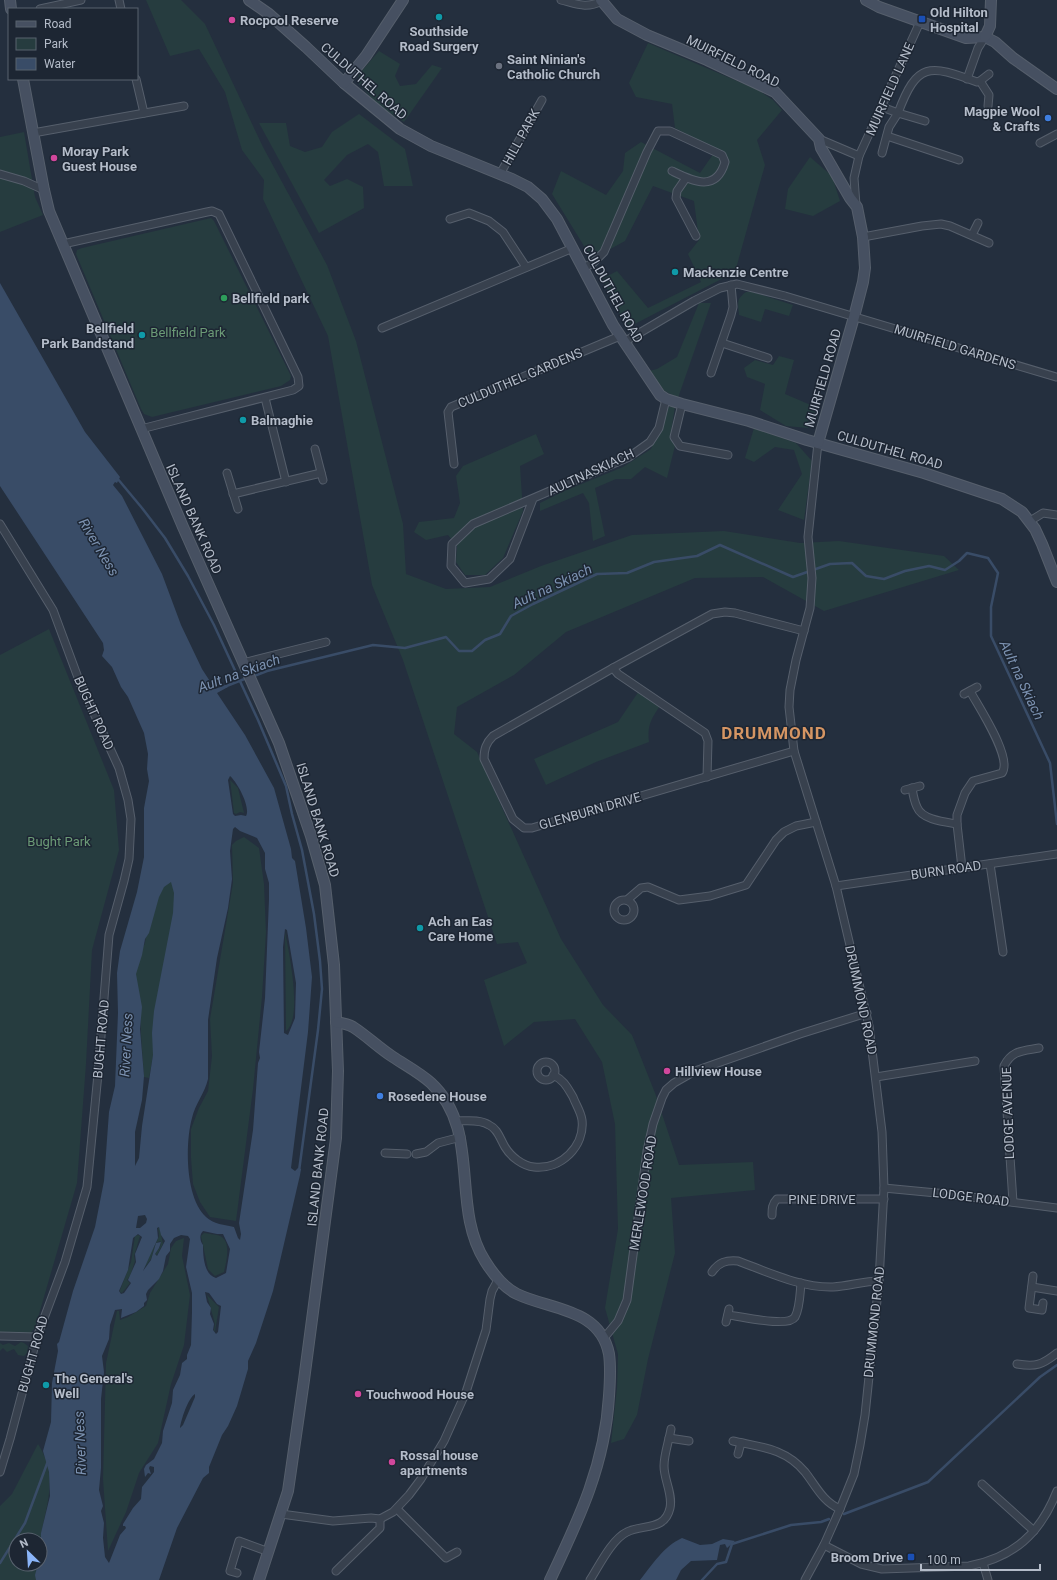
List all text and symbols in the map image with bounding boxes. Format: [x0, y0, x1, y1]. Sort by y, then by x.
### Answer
place label: Old Hilton Hospital [930, 5, 988, 35]
legend [8, 8, 138, 80]
marker: Southside Road Surgery [434, 12, 444, 22]
place label: Rocpool Reserve [240, 13, 339, 28]
marker: Old Hilton Hospital [917, 14, 927, 24]
marker: Rocpool Reserve [227, 15, 237, 25]
text: Road [44, 17, 72, 31]
place label: Southside Road Surgery [400, 24, 479, 54]
street label: MUIRFIELD ROAD [684, 32, 782, 90]
text: Park [44, 37, 69, 51]
street label: CULDUTHEL ROAD [318, 39, 410, 123]
street label: MUIRFIELD LANE [863, 40, 917, 138]
place label: Saint Ninian's Catholic Church [507, 52, 600, 82]
text: Water [44, 57, 75, 71]
marker: Saint Ninian's Catholic Church [494, 61, 504, 71]
place label: Magpie Wool & Crafts [964, 104, 1040, 134]
street label: HILL PARK [499, 106, 543, 168]
marker: Magpie Wool & Crafts [1043, 113, 1053, 123]
place label: Moray Park Guest House [62, 144, 137, 174]
marker: Moray Park Guest House [49, 153, 59, 163]
street label: CULDUTHEL ROAD [580, 243, 646, 345]
place label: Mackenzie Centre [683, 265, 788, 280]
marker: Mackenzie Centre [670, 267, 680, 277]
place label: Bellfield park [232, 291, 310, 306]
marker: Bellfield park [219, 293, 229, 303]
place label: Bellfield Park Bandstand [41, 321, 134, 351]
street label: MUIRFIELD GARDENS [892, 321, 1018, 373]
park label: Bellfield Park [150, 325, 226, 340]
street label: MUIRFIELD ROAD [802, 327, 844, 429]
marker: Bellfield Park Bandstand [137, 330, 147, 340]
street label: CULDUTHEL GARDENS [456, 345, 585, 411]
place label: Balmaghie [251, 413, 313, 428]
marker: Balmaghie [238, 415, 248, 425]
street label: CULDUTHEL ROAD [835, 428, 945, 472]
street label: AULTNASKIACH [546, 445, 636, 499]
street label: ISLAND BANK ROAD [163, 462, 225, 576]
water label: River Ness [76, 515, 122, 579]
water label: Ault na Skiach [509, 561, 594, 612]
water label: Ault na Skiach [996, 637, 1047, 722]
water label: Ault na Skiach [195, 651, 282, 696]
street label: BUGHT ROAD [71, 674, 117, 752]
district label: DRUMMOND [721, 723, 827, 743]
street label: ISLAND BANK ROAD [293, 761, 343, 879]
street label: GLENBURN DRIVE [537, 789, 643, 833]
park label: Bught Park [27, 834, 91, 849]
street label: BURN ROAD [910, 858, 982, 882]
place label: Ach an Eas Care Home [428, 914, 493, 944]
marker: Ach an Eas Care Home [415, 923, 425, 933]
street label: DRUMMOND ROAD [842, 944, 880, 1056]
street label: BUGHT ROAD [90, 999, 112, 1079]
water label: River Ness [116, 1012, 136, 1078]
place label: Hillview House [675, 1064, 762, 1079]
marker: Hillview House [662, 1066, 672, 1076]
street label: LODGE AVENUE [999, 1067, 1017, 1159]
place label: Rosedene House [388, 1089, 487, 1104]
marker: Rosedene House [375, 1091, 385, 1101]
street label: ISLAND BANK ROAD [304, 1107, 332, 1227]
street label: MERLEWOOD ROAD [627, 1134, 659, 1252]
street label: LODGE ROAD [932, 1185, 1010, 1209]
street label: PINE DRIVE [788, 1192, 856, 1207]
street label: DRUMMOND ROAD [861, 1266, 887, 1378]
street label: BUGHT ROAD [15, 1314, 51, 1394]
place label: The General's Well [54, 1371, 133, 1401]
marker: The General's Well [41, 1380, 51, 1390]
place label: Touchwood House [366, 1387, 474, 1402]
marker: Touchwood House [353, 1389, 363, 1399]
water label: River Ness [71, 1411, 89, 1475]
place label: Rossal house apartments [400, 1448, 478, 1478]
marker: Rossal house apartments [387, 1457, 397, 1467]
north arrow [8, 1532, 48, 1572]
text: N [18, 1536, 30, 1551]
scale bar [921, 1546, 1040, 1572]
place label: Broom Drive [831, 1550, 903, 1565]
marker: Broom Drive [906, 1552, 916, 1562]
text: 100 m [927, 1553, 961, 1567]

